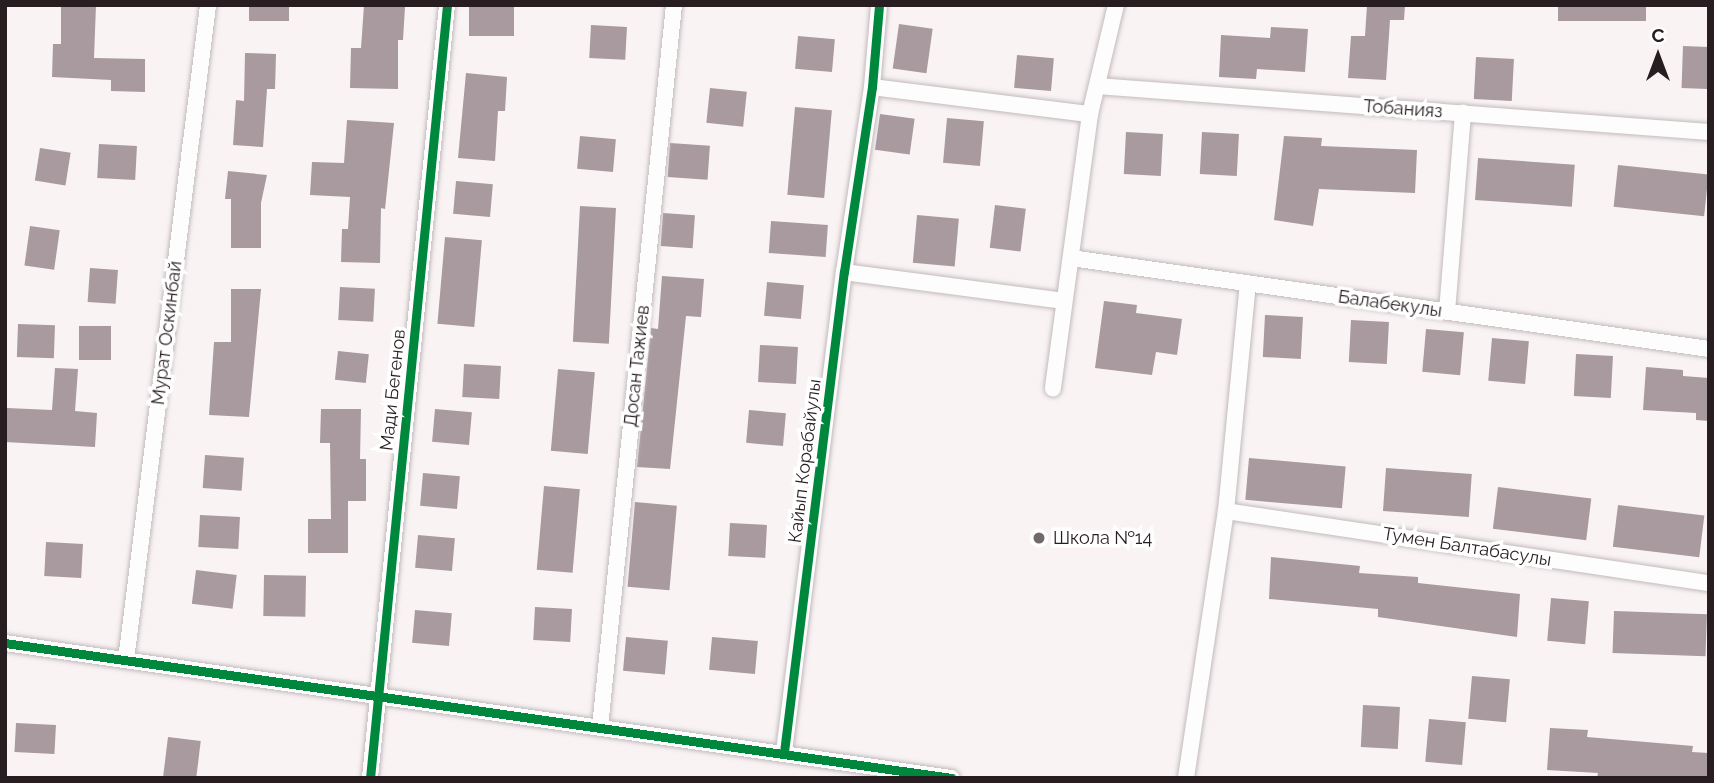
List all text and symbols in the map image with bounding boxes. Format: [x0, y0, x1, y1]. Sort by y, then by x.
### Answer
north arrow [1623, 21, 1693, 91]
text: С [1651, 24, 1665, 46]
street label: Тобанияз [1363, 95, 1443, 123]
street label: Мурат Оскинбай [147, 260, 187, 406]
street label: Балабекулы [1337, 286, 1443, 322]
street label: Досан Тажиев [620, 304, 654, 428]
street label: Мади Бегенов [376, 328, 410, 452]
street label: Кайып Корабайулы [784, 378, 826, 544]
street label: Тумен Балтабасулы [1381, 523, 1553, 571]
place label: Школа №14 [1053, 527, 1152, 549]
marker: Школа №14 [1031, 530, 1047, 546]

